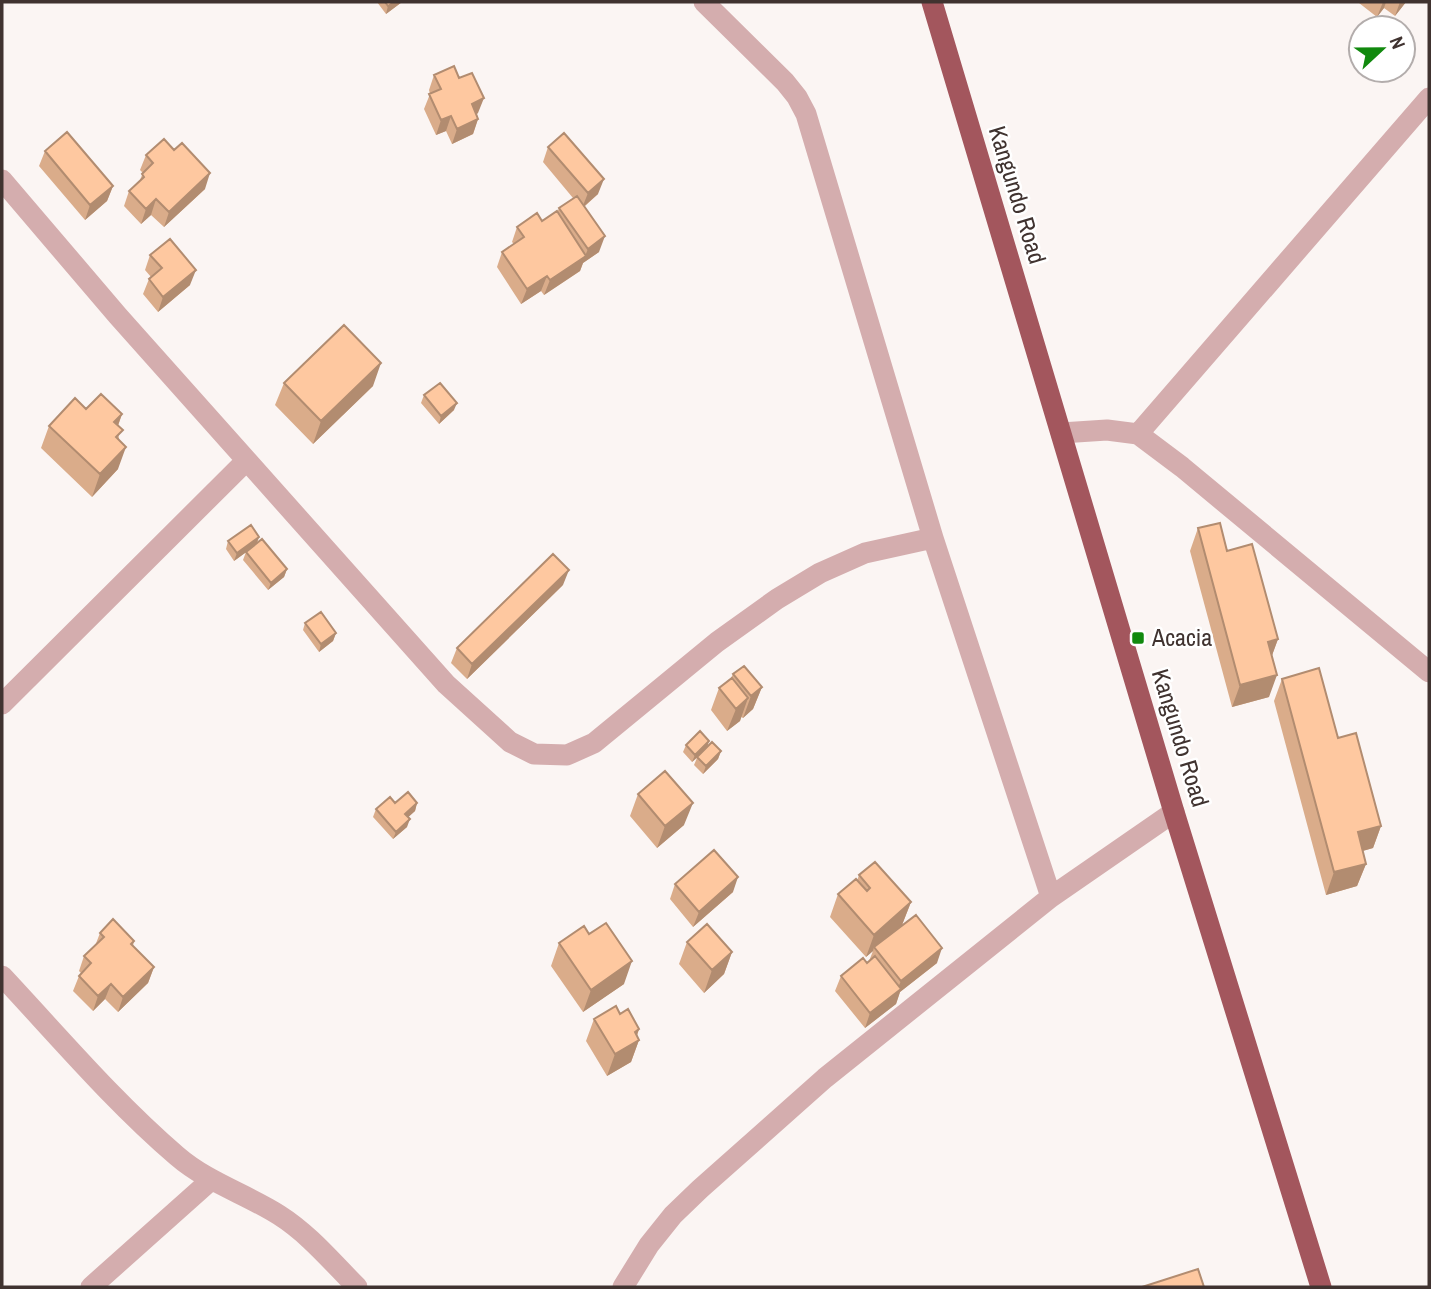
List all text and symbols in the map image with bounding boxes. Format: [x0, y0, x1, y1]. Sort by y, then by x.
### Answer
north arrow [1347, 14, 1417, 84]
text: N [1384, 33, 1412, 53]
street label: Kangundo Road [982, 122, 1054, 267]
place label: Acacia [1151, 621, 1212, 653]
marker: Acacia [1130, 630, 1146, 646]
street label: Kangundo Road [1145, 665, 1217, 810]

